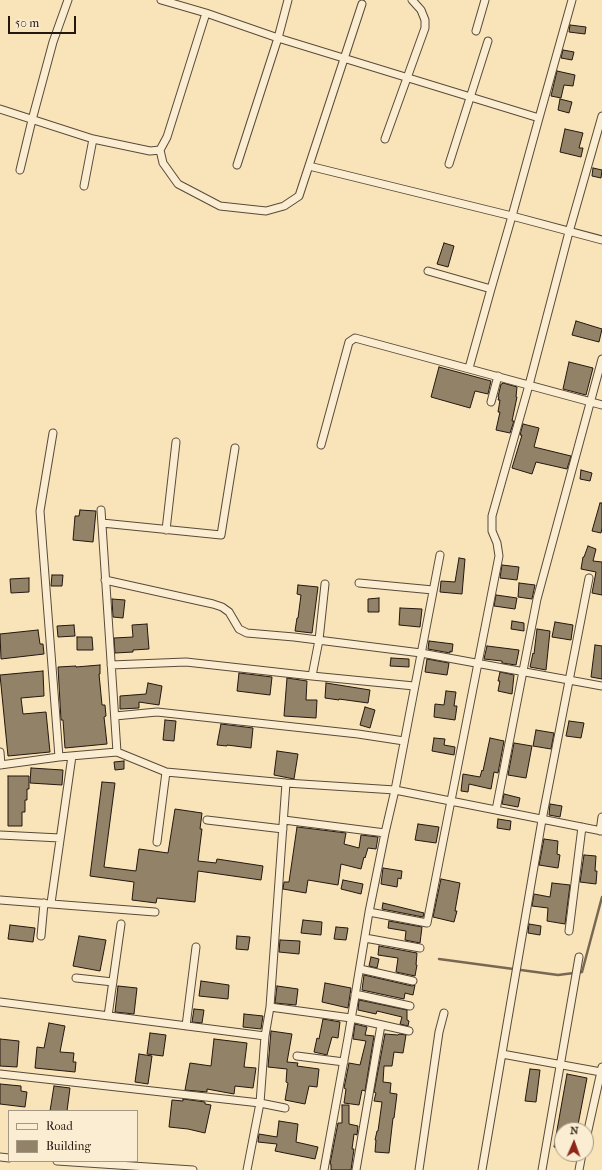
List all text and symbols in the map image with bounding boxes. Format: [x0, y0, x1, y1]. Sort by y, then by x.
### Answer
scale bar [10, 8, 78, 34]
text: 50 m [15, 16, 39, 30]
legend [8, 1110, 138, 1162]
text: Road [46, 1119, 73, 1133]
north arrow [554, 1122, 594, 1162]
text: N [570, 1124, 579, 1137]
text: Building [46, 1139, 91, 1153]

